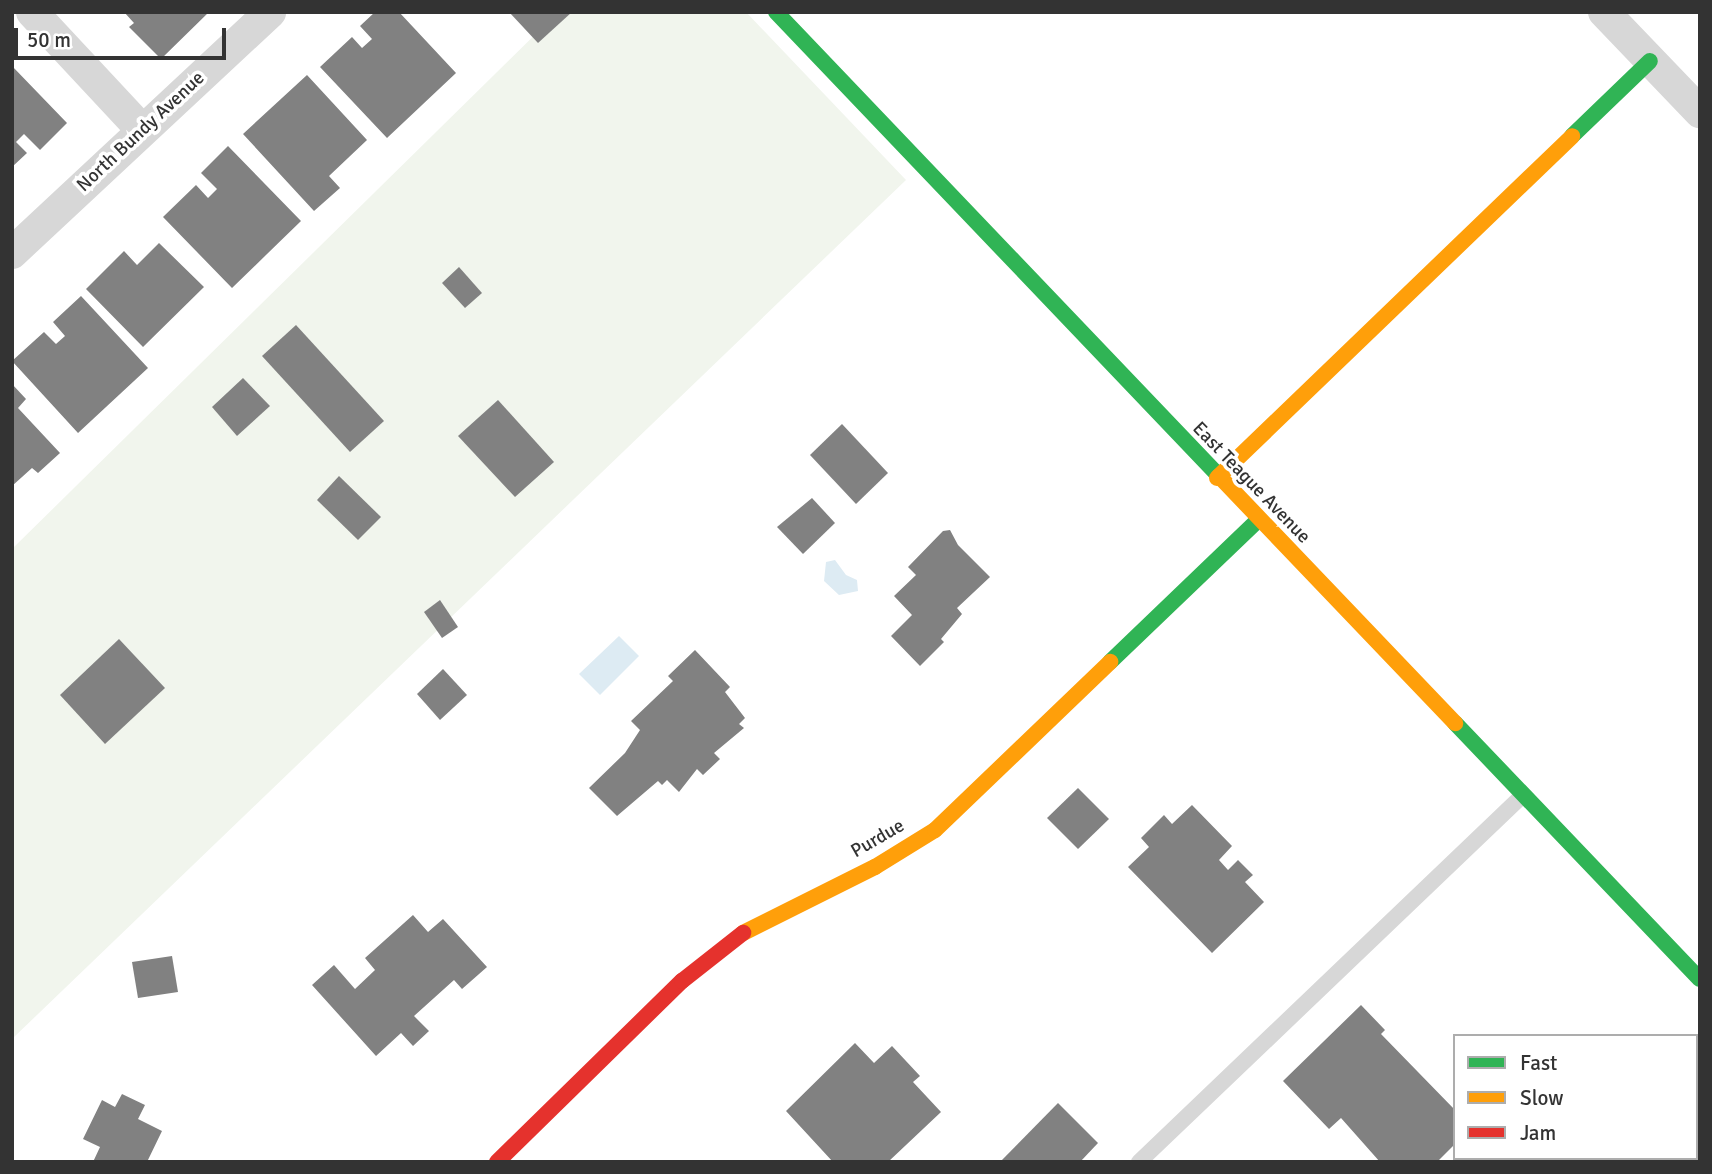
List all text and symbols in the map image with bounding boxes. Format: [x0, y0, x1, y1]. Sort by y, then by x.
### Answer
scale bar [18, 14, 229, 58]
text: 50 m [27, 27, 71, 53]
street label: North Bundy Avenue [72, 67, 210, 197]
street label: East Teague Avenue [1187, 418, 1315, 548]
street label: Purdue [847, 815, 909, 863]
legend [1453, 1034, 1698, 1160]
text: Fast [1520, 1050, 1557, 1076]
text: Slow [1520, 1085, 1564, 1111]
text: Jam [1520, 1120, 1556, 1146]

